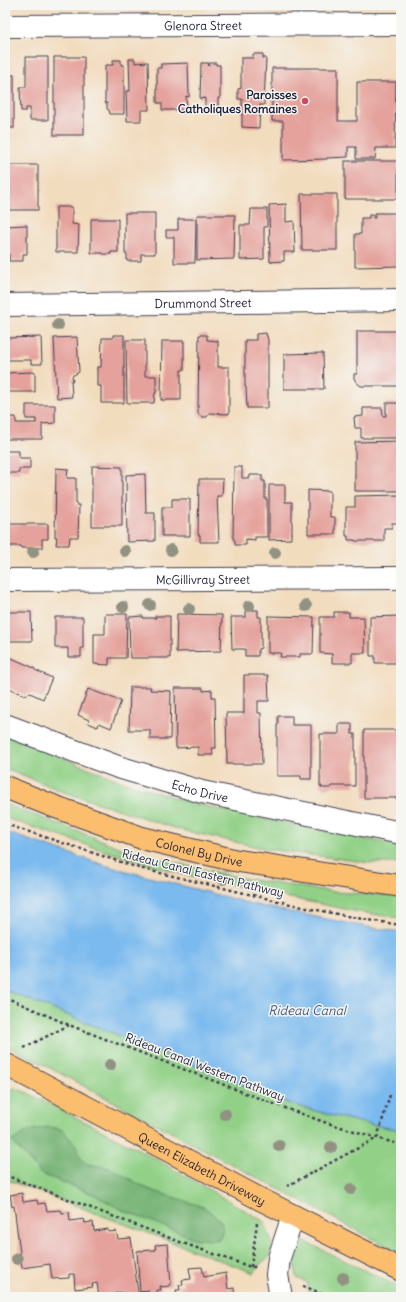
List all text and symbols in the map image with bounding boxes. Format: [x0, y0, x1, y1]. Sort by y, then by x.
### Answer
street label: Glenora Street [164, 17, 242, 33]
place label: Paroisses Catholiques Romaines [178, 87, 298, 117]
marker: Paroisses Catholiques Romaines [300, 96, 310, 106]
street label: Drummond Street [154, 294, 252, 311]
street label: McGillivray Street [156, 571, 250, 587]
street label: Echo Drive [170, 776, 230, 805]
street label: Colonel By Drive [154, 834, 244, 869]
street label: Rideau Canal Eastern Pathway [120, 846, 286, 900]
water label: Rideau Canal [268, 1002, 348, 1019]
street label: Rideau Canal Western Pathway [123, 1030, 287, 1104]
street label: Queen Elizabeth Driveway [136, 1128, 268, 1208]

